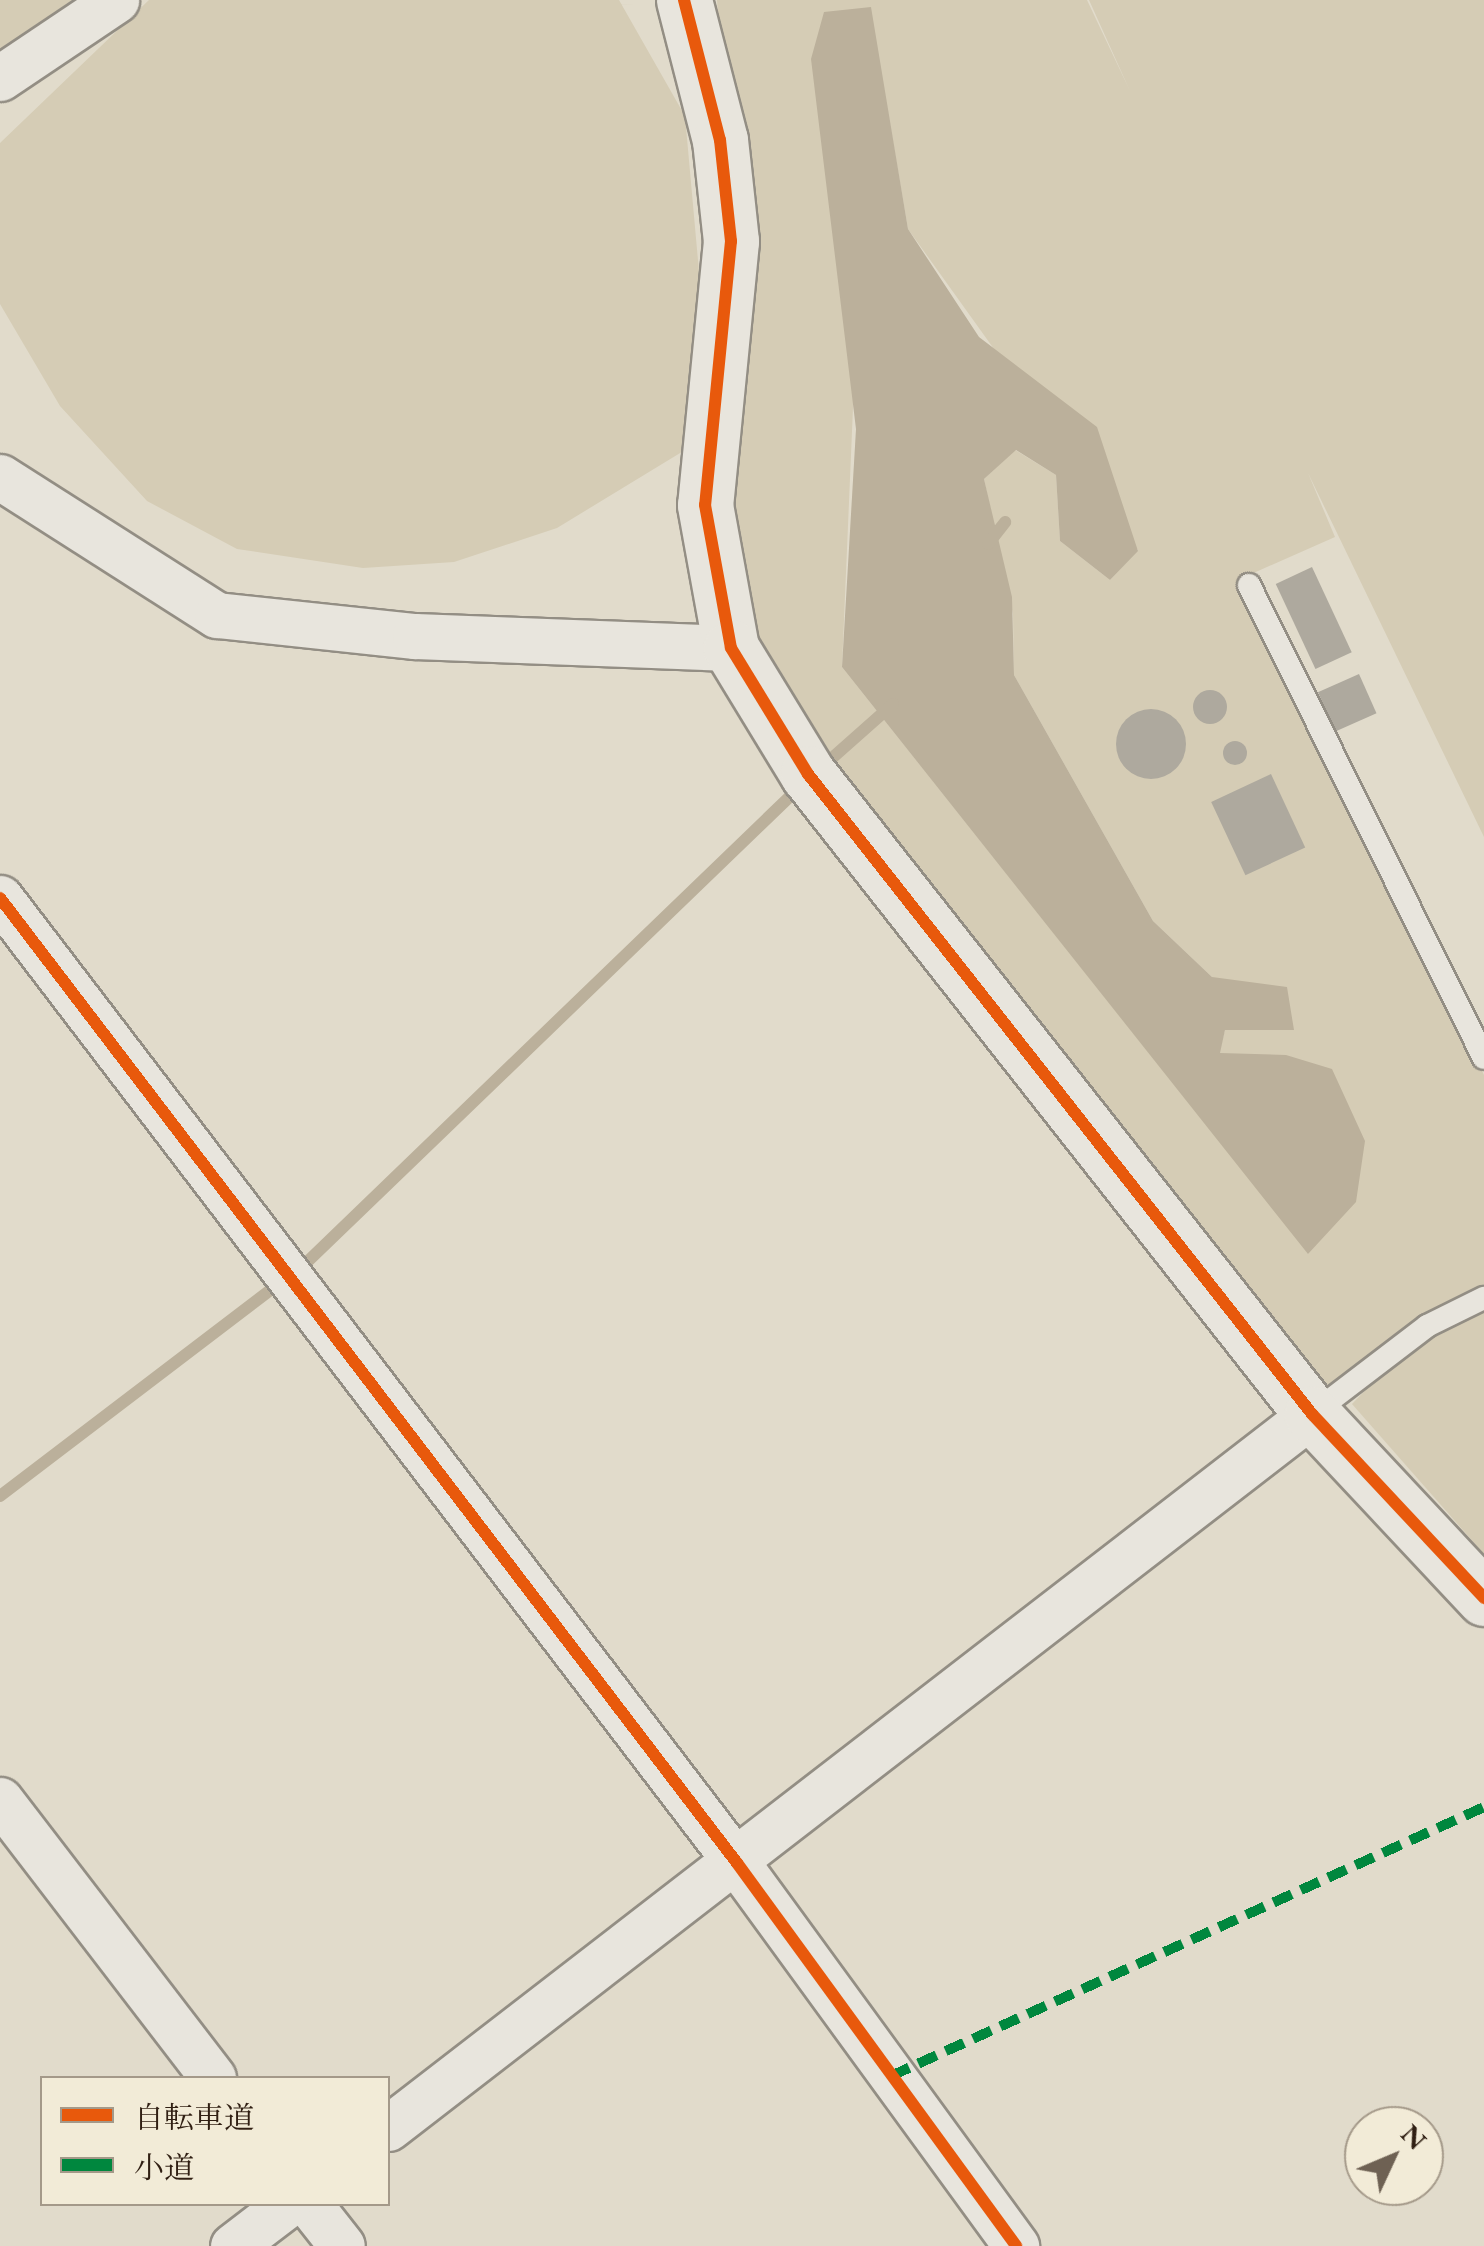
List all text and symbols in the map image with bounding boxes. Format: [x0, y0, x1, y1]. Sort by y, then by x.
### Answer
legend [40, 2076, 390, 2206]
text: 自転車道 [134, 2098, 254, 2137]
north arrow [1344, 2106, 1444, 2206]
text: N [1393, 2116, 1435, 2157]
text: 小道 [134, 2148, 194, 2187]

